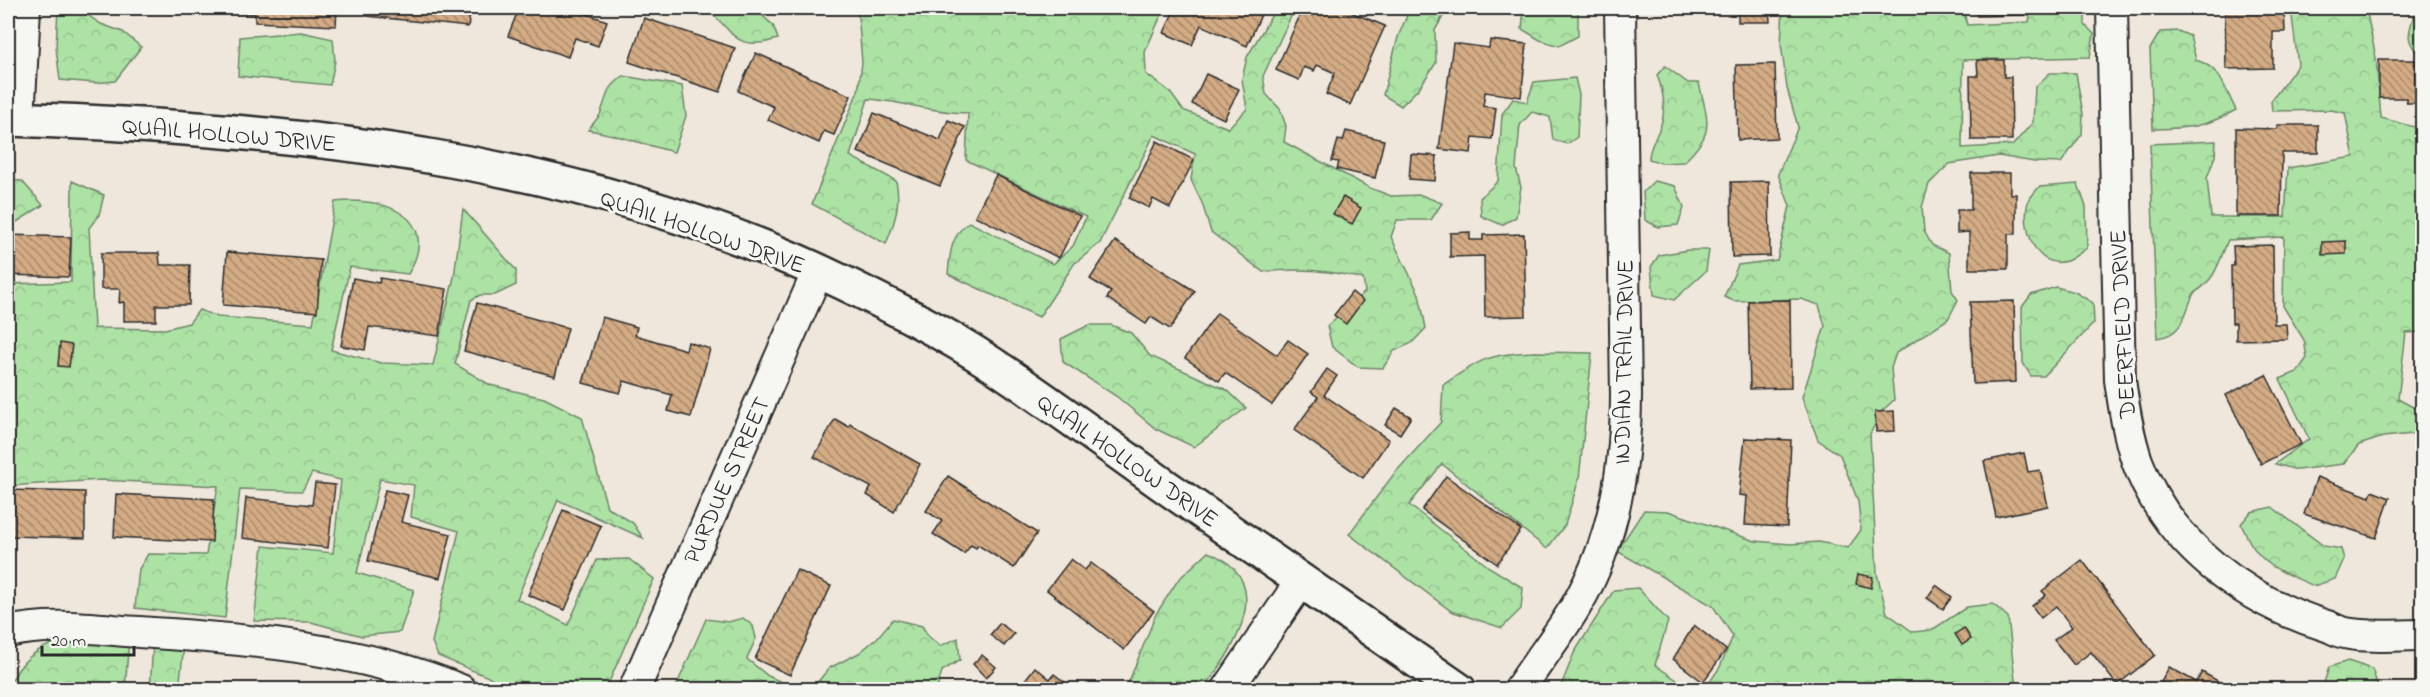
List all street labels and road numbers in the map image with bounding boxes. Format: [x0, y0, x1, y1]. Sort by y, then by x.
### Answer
street label: QUAIL HOLLOW DRIVE [120, 110, 337, 163]
street label: QUAIL HOLLOW DRIVE [595, 182, 809, 285]
street label: DEERFIELD DRIVE [2102, 229, 2147, 420]
street label: INDIAN TRAIL DRIVE [1606, 259, 1645, 465]
street label: QUAIL HOLLOW DRIVE [1029, 386, 1225, 538]
street label: PURDUE STREET [676, 392, 781, 570]

